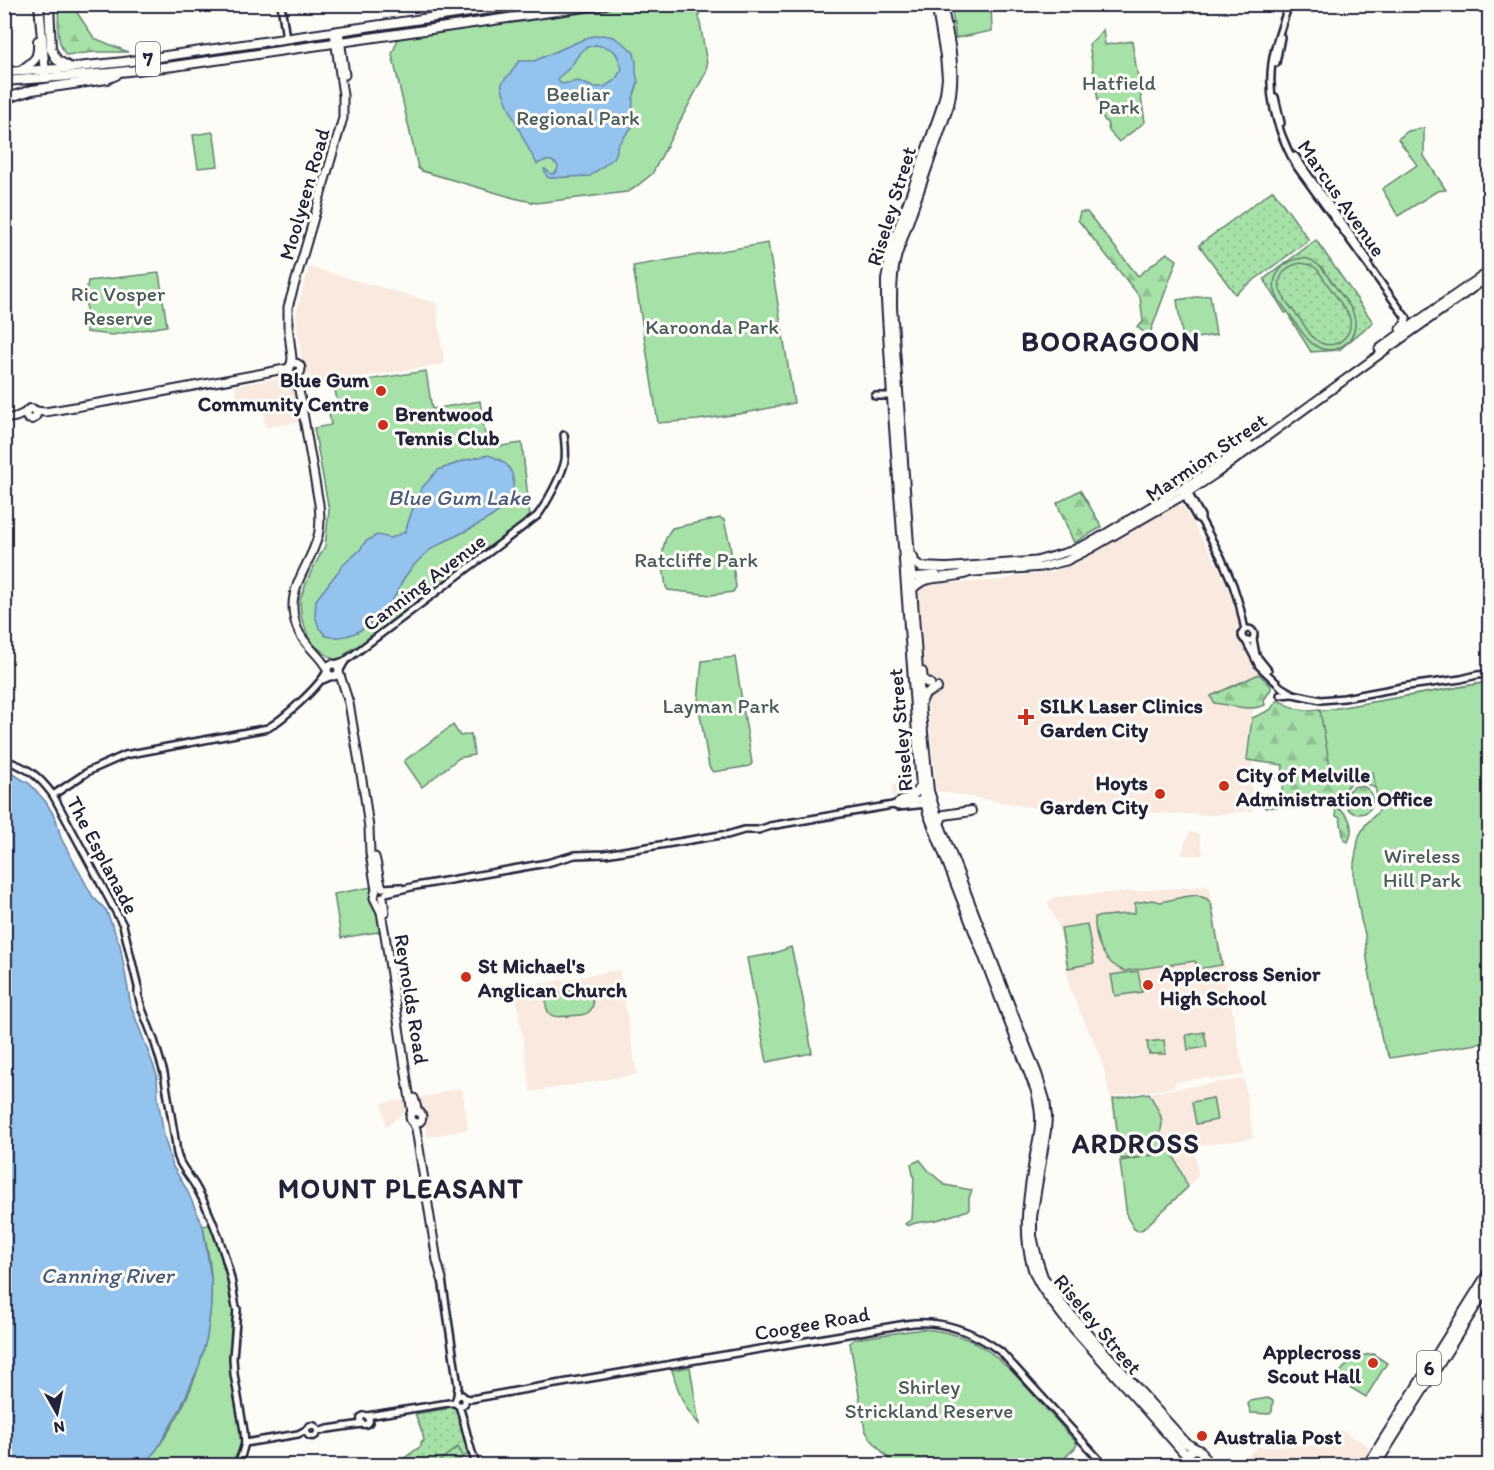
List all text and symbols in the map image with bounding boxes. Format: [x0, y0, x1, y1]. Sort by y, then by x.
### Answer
road number: 7 [136, 42, 160, 76]
park label: Hatfield Park [1082, 70, 1157, 119]
park label: Beeliar Regional Park [516, 81, 640, 130]
street label: Moolyeen Road [273, 125, 335, 263]
street label: Marcus Avenue [1293, 135, 1391, 261]
street label: Riseley Street [861, 143, 921, 269]
park label: Ric Vosper Reserve [71, 281, 166, 330]
park label: Karoonda Park [645, 314, 779, 339]
district label: BOORAGOON [1021, 325, 1201, 358]
place label: Blue Gum Community Centre [198, 367, 370, 417]
marker: Blue Gum Community Centre [374, 384, 388, 398]
place label: Brentwood Tennis Club [394, 401, 499, 450]
street label: Marmion Street [1141, 407, 1271, 507]
marker: Brentwood Tennis Club [376, 418, 390, 432]
water label: Blue Gum Lake [388, 484, 532, 511]
street label: Canning Avenue [358, 528, 490, 636]
park label: Ratcliffe Park [634, 547, 758, 572]
street label: Riseley Street [882, 667, 918, 793]
park label: Layman Park [662, 693, 780, 718]
place label: SILK Laser Clinics Garden City [1040, 693, 1203, 743]
marker: SILK Laser Clinics Garden City [1017, 708, 1035, 726]
place label: City of Melville Administration Office [1235, 762, 1433, 811]
place label: Hoyts Garden City [1040, 770, 1148, 820]
marker: City of Melville Administration Office [1217, 779, 1231, 793]
marker: Hoyts Garden City [1153, 787, 1167, 801]
street label: The Esplanade [62, 792, 144, 918]
park label: Wireless Hill Park [1383, 843, 1461, 892]
street label: Reynolds Road [389, 932, 435, 1067]
place label: St Michael's Anglican Church [477, 953, 628, 1003]
place label: Applecross Senior High School [1159, 961, 1321, 1011]
marker: St Michael's Anglican Church [459, 970, 473, 984]
marker: Applecross Senior High School [1141, 978, 1155, 992]
district label: ARDROSS [1071, 1127, 1200, 1160]
district label: MOUNT PLEASANT [278, 1172, 524, 1205]
water label: Canning River [41, 1262, 175, 1289]
street label: Riseley Street [1049, 1269, 1147, 1379]
street label: Coogee Road [753, 1301, 872, 1345]
place label: Applecross Scout Hall [1262, 1339, 1362, 1388]
road number: 6 [1417, 1351, 1441, 1385]
marker: Applecross Scout Hall [1366, 1356, 1380, 1370]
park label: Shirley Strickland Reserve [845, 1374, 1013, 1423]
north arrow [27, 1383, 87, 1443]
text: N [52, 1417, 66, 1438]
place label: Australia Post [1213, 1424, 1342, 1449]
marker: Australia Post [1195, 1429, 1209, 1443]

